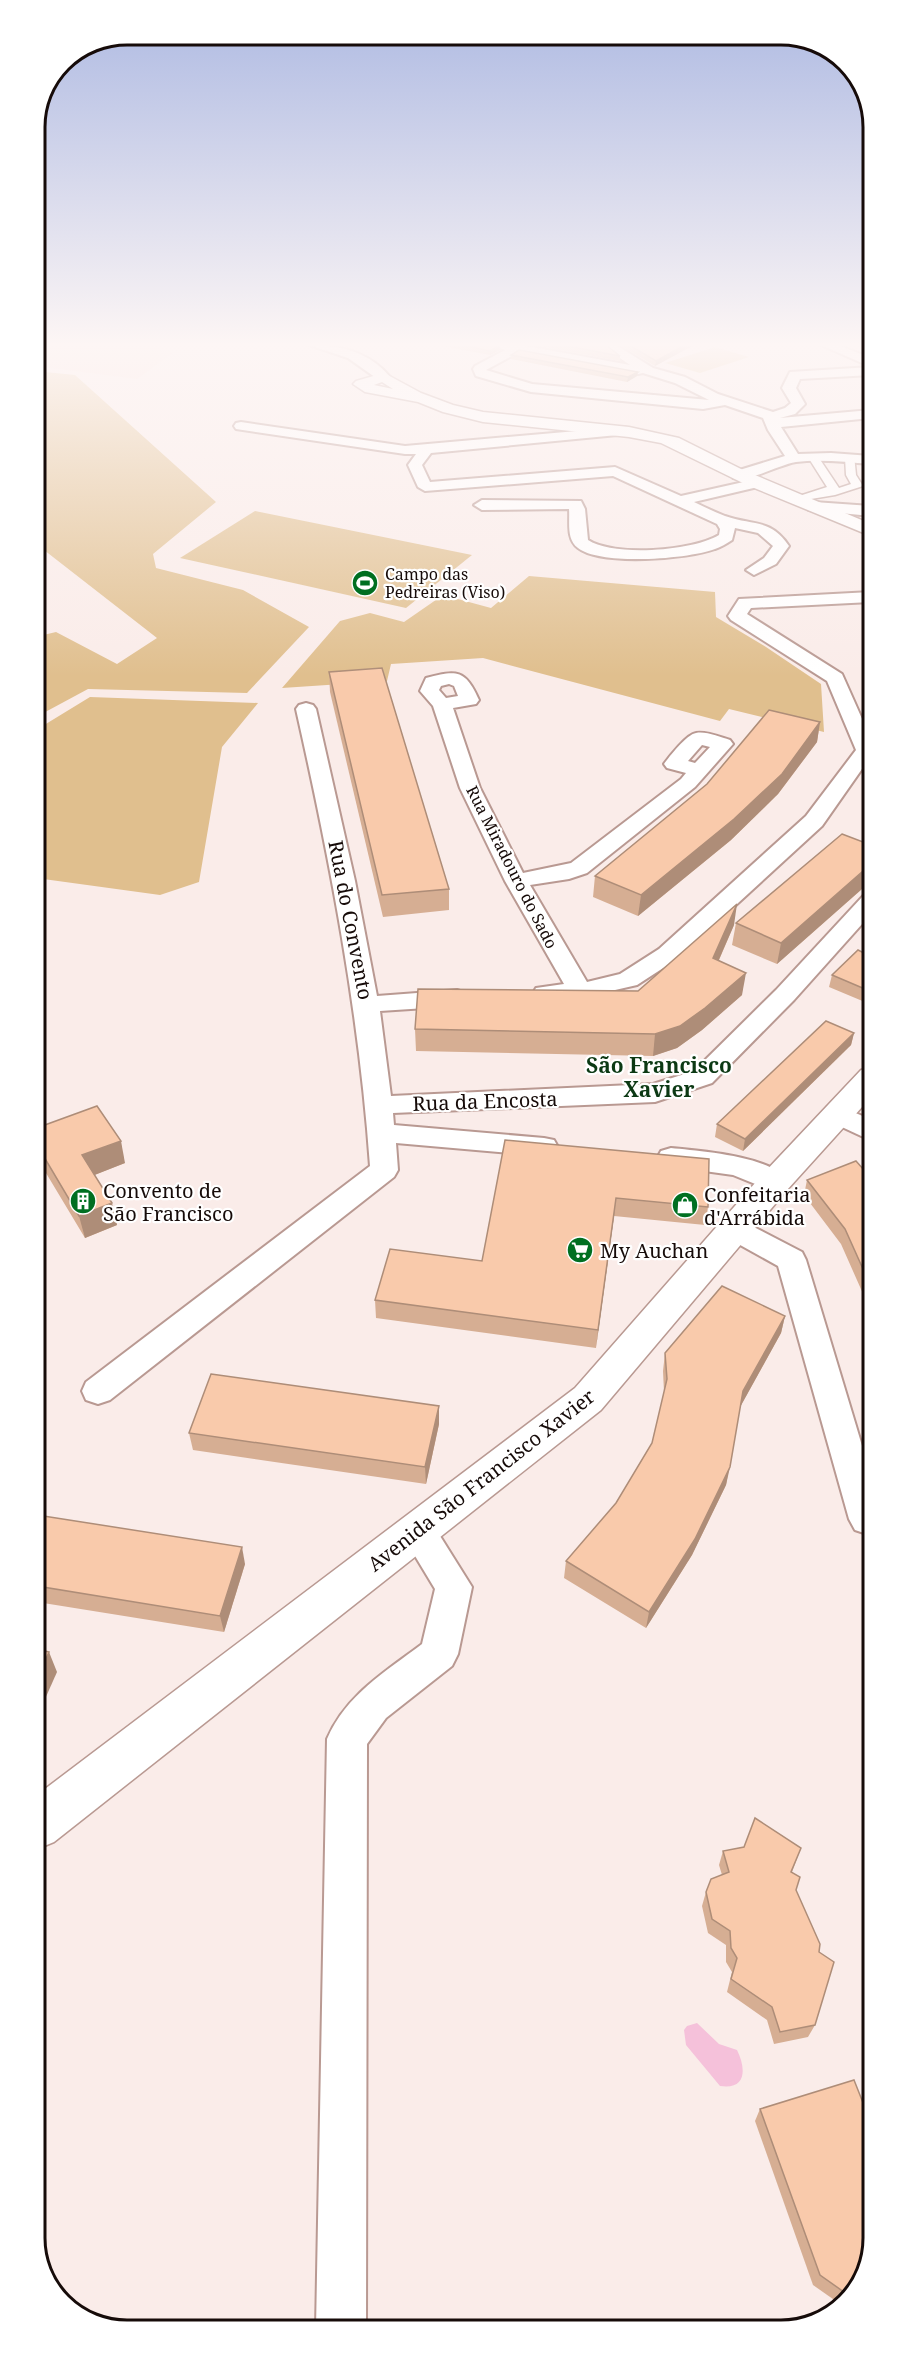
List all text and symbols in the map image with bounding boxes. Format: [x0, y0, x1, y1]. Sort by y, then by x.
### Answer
place label: Campo das Pedreiras (Viso) [385, 563, 505, 603]
sports icon: Campo das Pedreiras (Viso) [350, 568, 380, 598]
street label: Rua Miradouro do Sado [461, 782, 563, 952]
street label: Rua do Convento [322, 838, 380, 1002]
district label: São Francisco Xavier [586, 1051, 732, 1103]
street label: Rua da Encosta [412, 1085, 558, 1117]
place label: Convento de São Francisco [103, 1177, 234, 1227]
place label: Confeitaria d'Arrábida [704, 1181, 811, 1231]
building icon: Convento de São Francisco [68, 1186, 98, 1216]
shop icon: Confeitaria d'Arrábida [670, 1190, 700, 1220]
supermarket icon: My Auchan [565, 1235, 595, 1265]
place label: My Auchan [600, 1237, 708, 1264]
street label: Avenida São Francisco Xavier [362, 1382, 601, 1577]

